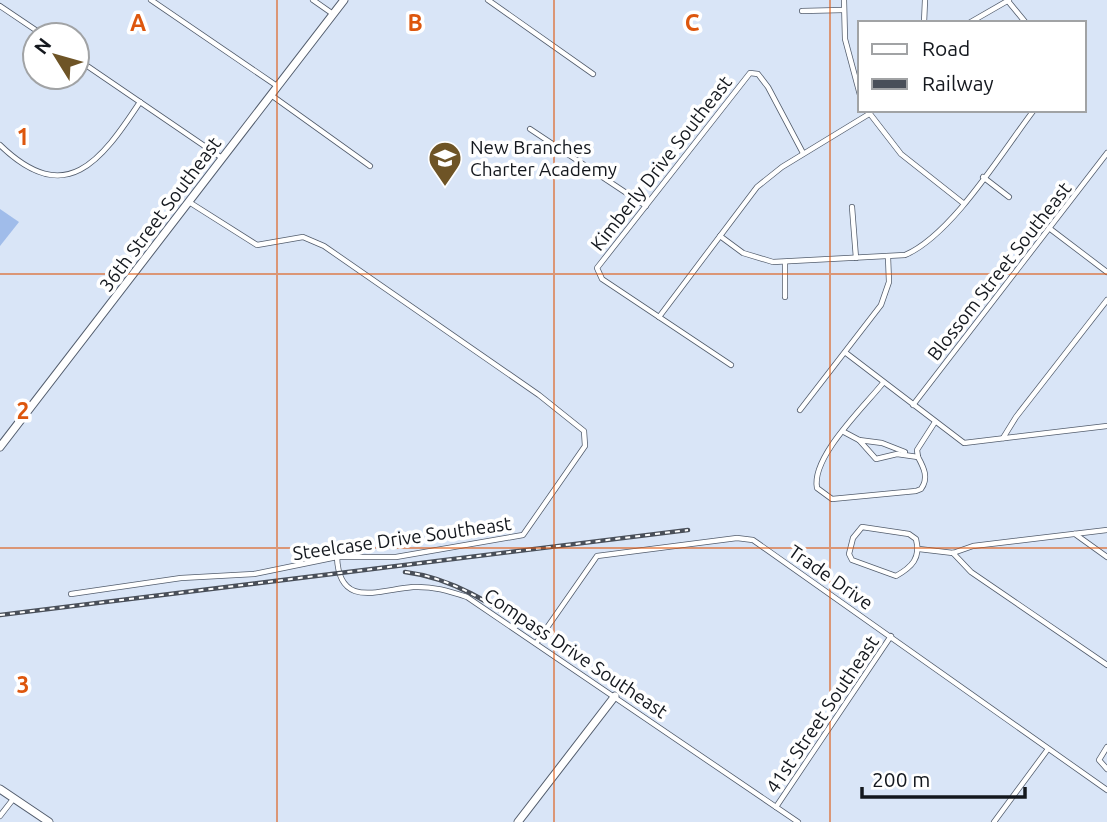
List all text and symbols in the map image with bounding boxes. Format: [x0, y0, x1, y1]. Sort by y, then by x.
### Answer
text: A [130, 10, 146, 35]
text: B [407, 10, 423, 35]
text: C [685, 10, 700, 35]
north arrow [21, 21, 91, 91]
legend [858, 21, 1086, 112]
text: N [29, 33, 55, 58]
text: Road [922, 36, 970, 60]
street label: Kimberly Drive Southeast [586, 71, 736, 255]
text: Railway [922, 71, 994, 95]
text: 1 [17, 124, 29, 149]
street label: 36th Street Southeast [95, 132, 226, 296]
place label: New Branches Charter Academy [470, 136, 617, 180]
school or university icon: New Branches Charter Academy [426, 139, 464, 188]
street label: Blossom Street Southeast [923, 177, 1076, 365]
text: 2 [17, 398, 29, 423]
street label: Steelcase Drive Southeast [291, 512, 513, 564]
street label: Trade Drive [785, 540, 877, 614]
street label: Compass Drive Southeast [480, 583, 672, 723]
street label: 41st Street Southeast [761, 631, 883, 797]
text: 3 [17, 672, 29, 697]
scale bar [862, 756, 1025, 800]
text: 200 m [872, 767, 930, 791]

